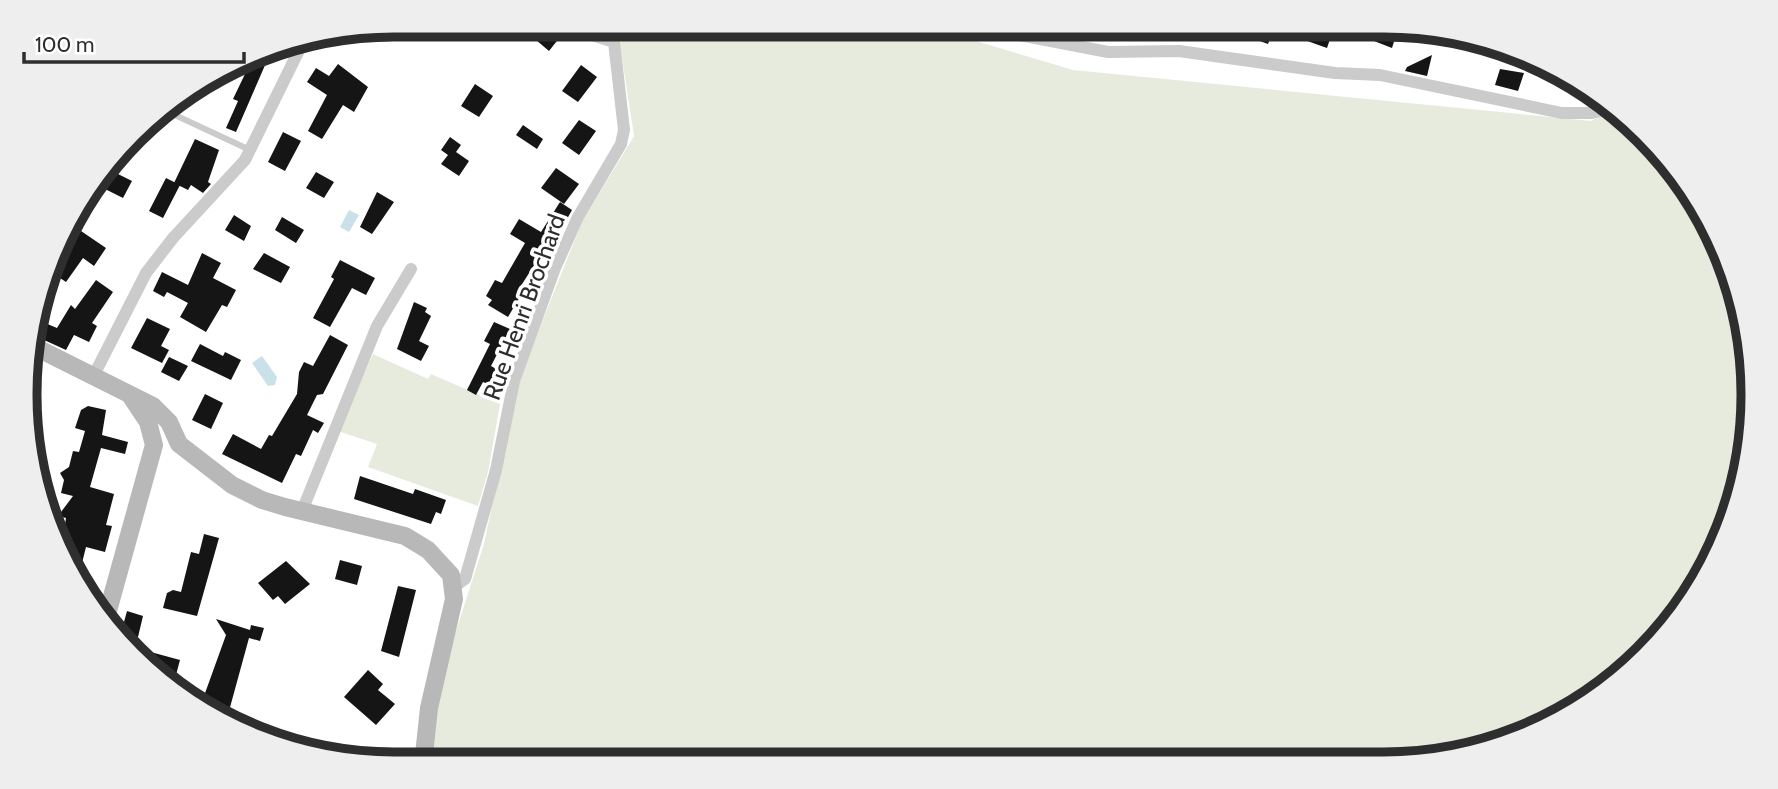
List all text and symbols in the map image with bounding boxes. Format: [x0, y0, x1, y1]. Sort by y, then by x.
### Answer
scale bar [24, 21, 245, 65]
text: 100 m [35, 32, 94, 57]
street label: Rue Henri Brochard [477, 210, 571, 404]

